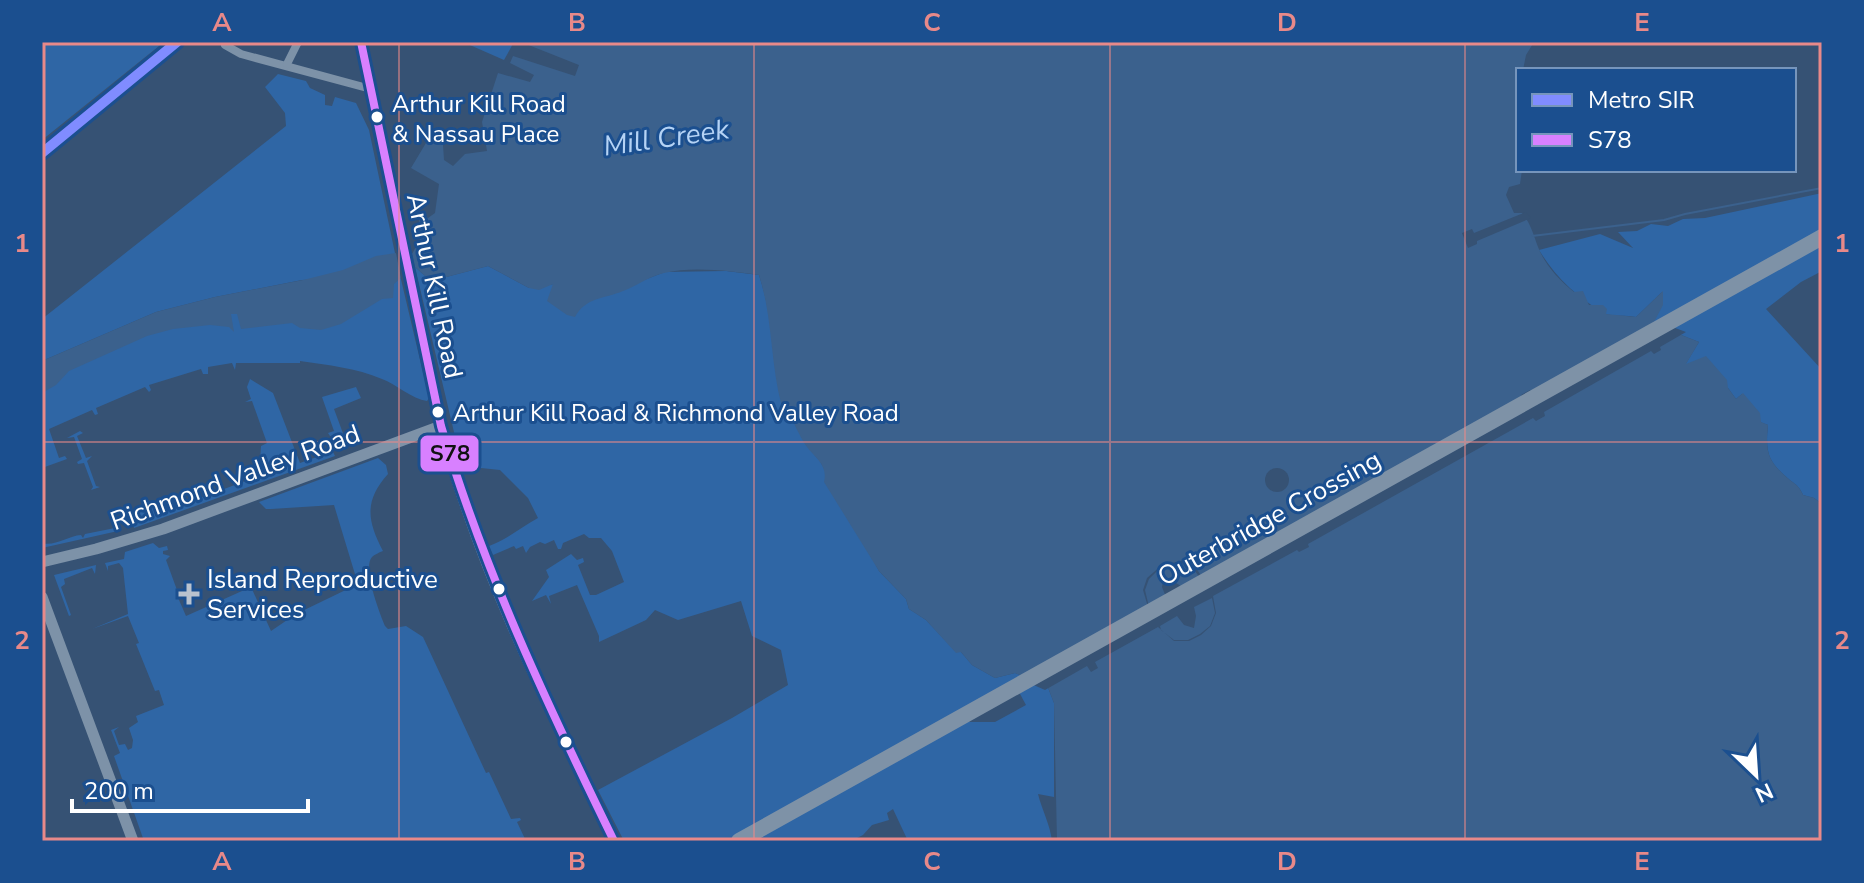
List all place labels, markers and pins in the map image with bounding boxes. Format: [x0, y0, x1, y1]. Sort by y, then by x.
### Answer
place label: Arthur Kill Road & Nassau Place [392, 88, 566, 150]
marker: Arthur Kill Road & Nassau Place [369, 109, 385, 125]
place label: Arthur Kill Road & Richmond Valley Road [453, 397, 899, 429]
marker: Arthur Kill Road & Richmond Valley Road [430, 404, 446, 420]
place label: Island Reproductive Services [207, 562, 438, 627]
unlabelled marker [491, 581, 507, 597]
marker: Island Reproductive Services [178, 583, 200, 605]
unlabelled marker [558, 734, 574, 750]

